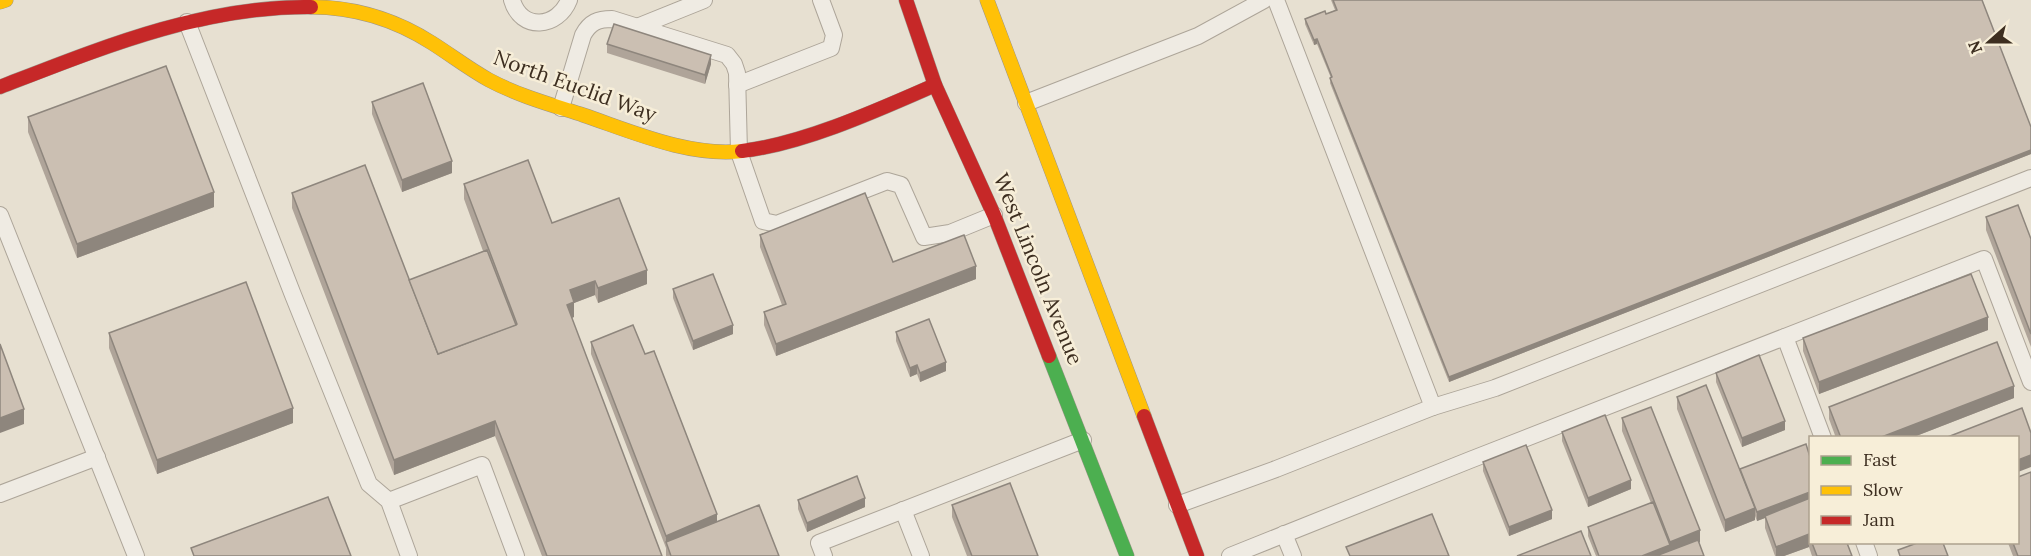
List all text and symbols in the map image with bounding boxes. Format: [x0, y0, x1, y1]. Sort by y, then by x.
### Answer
north arrow [1959, 12, 2019, 72]
text: N [1963, 38, 1987, 57]
street label: North Euclid Way [490, 43, 660, 128]
street label: West Lincoln Avenue [988, 169, 1089, 369]
legend [1809, 436, 2019, 544]
text: Fast [1863, 448, 1897, 471]
text: Slow [1863, 478, 1903, 501]
text: Jam [1862, 508, 1895, 531]

